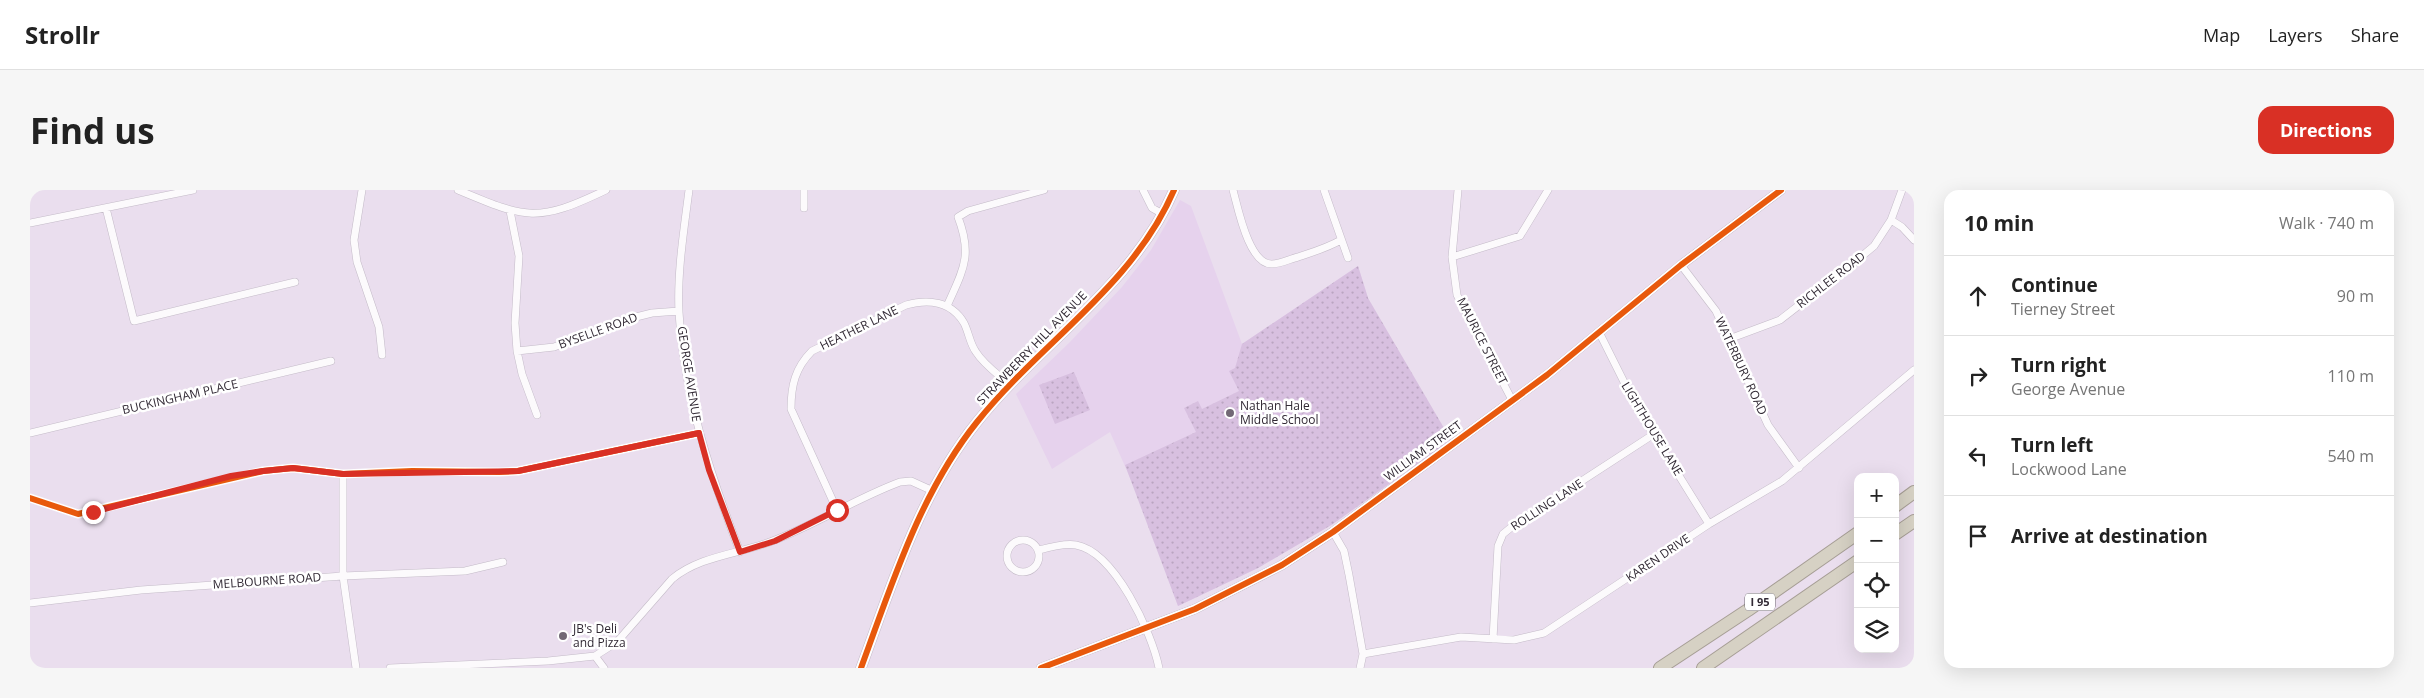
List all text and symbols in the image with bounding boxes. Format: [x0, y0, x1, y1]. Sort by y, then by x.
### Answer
text: Strollr [25, 18, 100, 51]
text: Map [2203, 23, 2240, 47]
text: Layers [2268, 23, 2323, 47]
text: Share [2351, 23, 2399, 47]
button: Directions [2258, 106, 2394, 154]
text: Find us [30, 107, 155, 154]
text: 10 min [1964, 209, 2034, 237]
text: Walk · 740 m [2279, 212, 2374, 234]
street label: RICHLEE ROAD [1793, 247, 1869, 312]
text: Continue [2011, 272, 2098, 298]
icon: ahead [1964, 282, 1992, 310]
text: 90 m [2337, 285, 2374, 307]
street label: STRAWBERRY HILL AVENUE [973, 287, 1091, 408]
street label: MAURICE STREET [1453, 294, 1512, 388]
text: Tierney Street [2011, 298, 2115, 320]
street label: HEATHER LANE [817, 301, 901, 354]
street label: BYSELLE ROAD [556, 308, 640, 353]
street label: WATERBURY ROAD [1711, 314, 1772, 417]
street label: GEORGE AVENUE [674, 325, 705, 423]
text: Turn right [2011, 352, 2106, 378]
icon: right [1964, 362, 1992, 390]
text: 110 m [2328, 365, 2374, 387]
street label: BUCKINGHAM PLACE [120, 375, 239, 418]
text: George Avenue [2011, 378, 2125, 400]
street label: LIGHTHOUSE LANE [1618, 379, 1687, 479]
place label: Nathan Hale Middle School [1240, 397, 1319, 428]
marker: Nathan Hale Middle School [1224, 407, 1236, 419]
street label: WILLIAM STREET [1380, 416, 1465, 485]
text: Turn left [2011, 432, 2093, 458]
icon: left [1964, 442, 1992, 470]
text: 540 m [2328, 445, 2374, 467]
text: Lockwood Lane [2011, 458, 2127, 480]
map controls [1854, 473, 1899, 653]
button: + [1854, 473, 1899, 518]
street label: ROLLING LANE [1507, 475, 1586, 534]
route start [826, 499, 849, 522]
route end [82, 501, 105, 524]
button: − [1854, 518, 1899, 563]
icon: arrive [1964, 522, 1992, 550]
text: Arrive at destination [2011, 523, 2208, 549]
street label: KAREN DRIVE [1622, 530, 1693, 585]
button: locate [1854, 563, 1899, 608]
street label: MELBOURNE ROAD [212, 568, 322, 593]
road number: I 95 [1745, 594, 1775, 611]
button: layers [1854, 608, 1899, 653]
place label: JB's Deli and Pizza [572, 620, 626, 651]
marker: JB's Deli and Pizza [557, 630, 569, 642]

